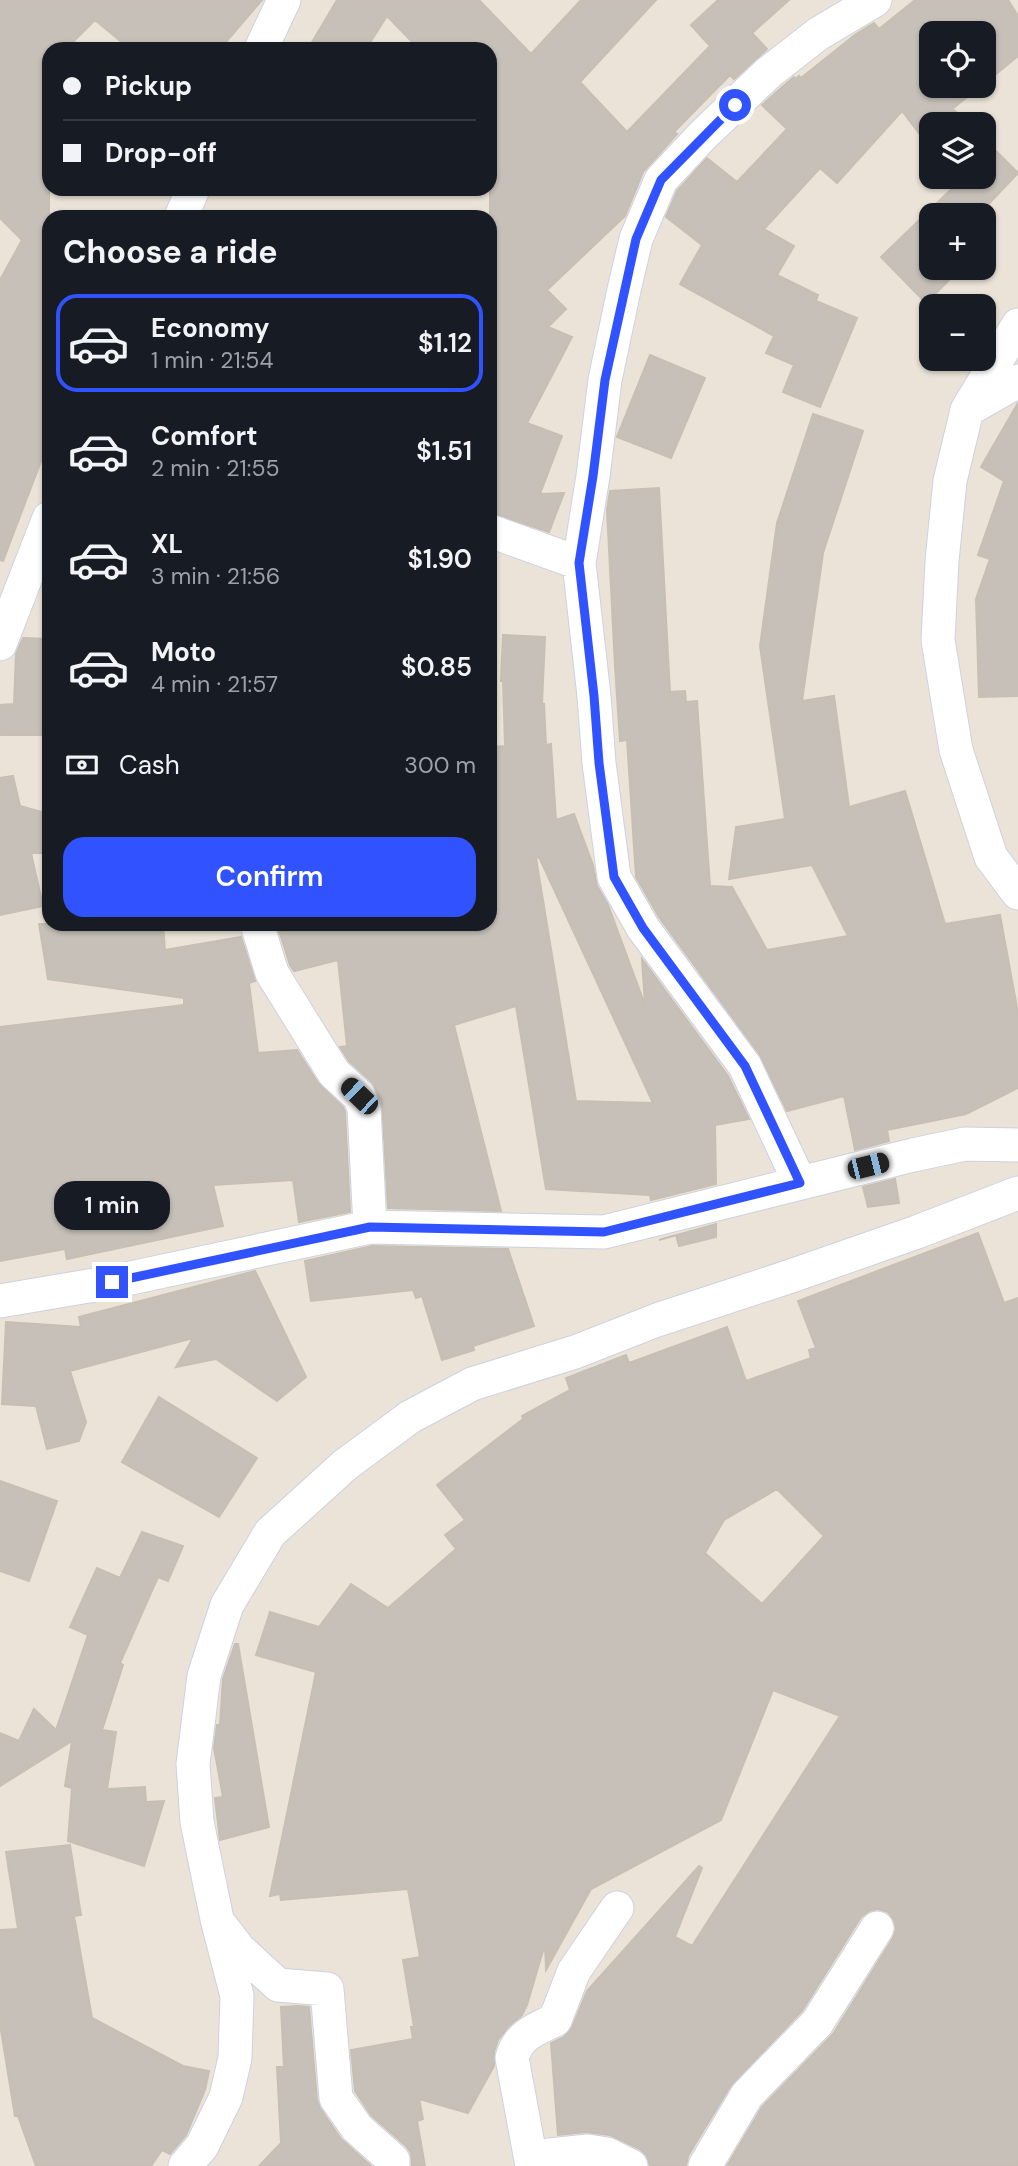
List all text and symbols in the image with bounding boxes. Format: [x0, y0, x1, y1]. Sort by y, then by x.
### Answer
map controls [919, 21, 996, 371]
button: locate [919, 21, 996, 98]
text: Pickup [105, 69, 192, 103]
route start [719, 89, 751, 121]
button: layers [919, 112, 996, 189]
text: Drop-off [105, 136, 217, 170]
button: + [919, 203, 996, 280]
text: Choose a ride [63, 231, 278, 273]
button: − [919, 294, 996, 371]
text: Economy [151, 311, 269, 345]
icon: car [67, 312, 130, 375]
text: $1.12 [418, 326, 472, 360]
text: 1 min · 21:54 [151, 345, 273, 375]
text: Comfort [151, 419, 257, 453]
icon: car [67, 420, 130, 483]
text: $1.51 [416, 434, 472, 468]
text: 2 min · 21:55 [151, 453, 280, 483]
text: XL [151, 527, 183, 561]
icon: car [67, 528, 130, 591]
text: $1.90 [407, 542, 472, 576]
text: 3 min · 21:56 [151, 561, 280, 591]
text: Moto [151, 635, 216, 669]
icon: car [67, 636, 130, 699]
text: $0.85 [401, 650, 472, 684]
text: 4 min · 21:57 [151, 669, 278, 699]
icon: cash [63, 746, 101, 784]
text: Cash [119, 748, 180, 782]
text: 300 m [404, 750, 476, 780]
button: Confirm [63, 837, 476, 917]
car [337, 1074, 382, 1118]
car [846, 1151, 891, 1181]
callout: 1 min [54, 1180, 170, 1230]
text: 1 min [85, 1190, 139, 1220]
route end [96, 1266, 128, 1298]

